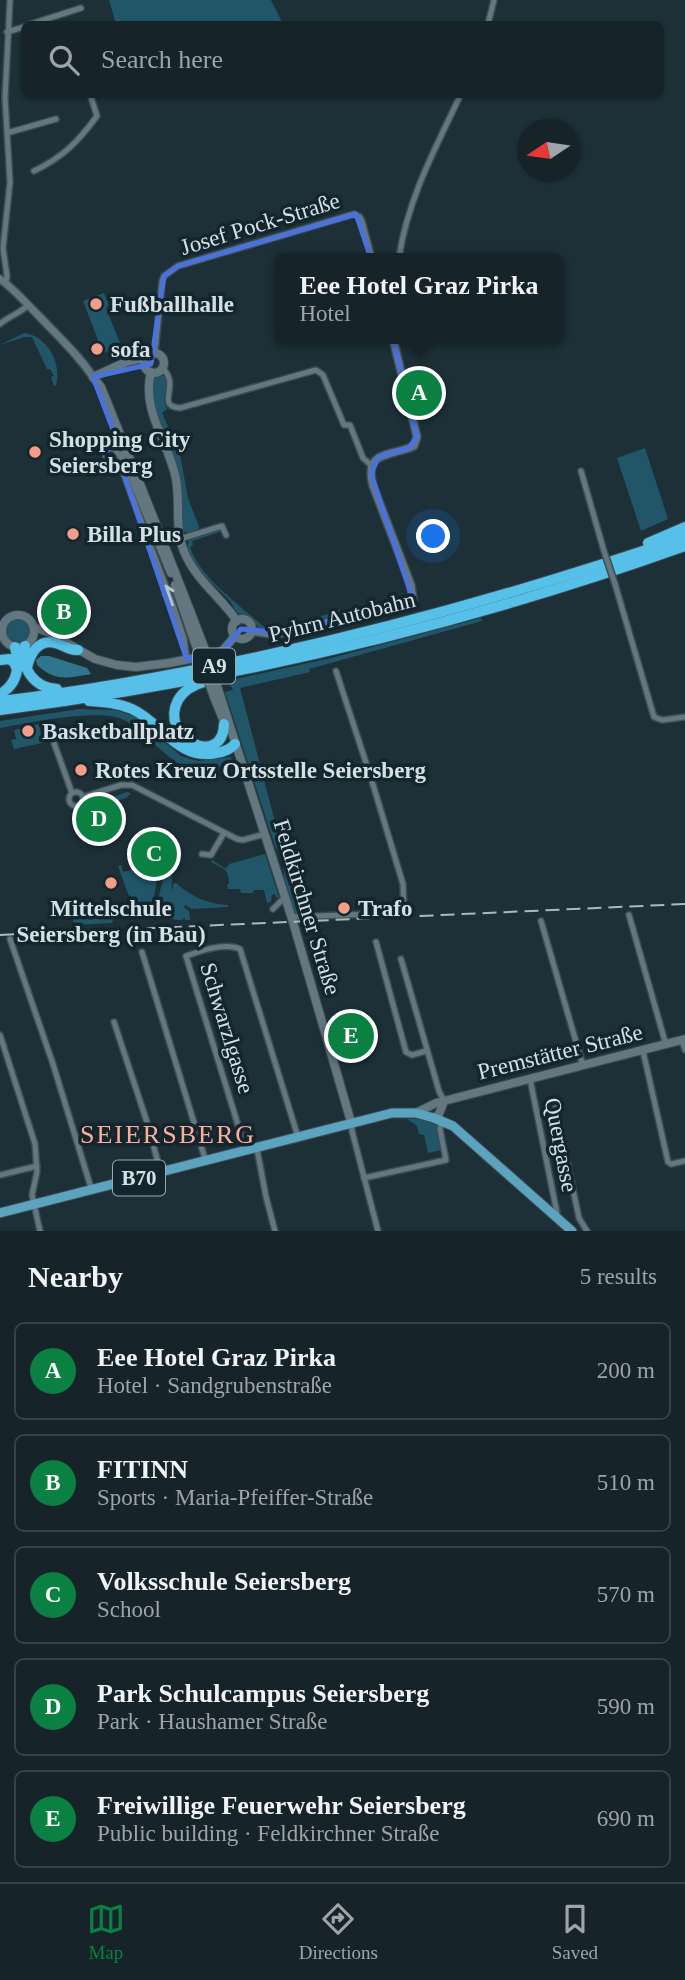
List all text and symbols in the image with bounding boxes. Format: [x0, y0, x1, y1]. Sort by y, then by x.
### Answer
search box [21, 21, 664, 98]
icon: search [45, 41, 83, 79]
text: Search here [101, 45, 223, 74]
north arrow [517, 119, 580, 182]
street label: Josef Pock-Straße [177, 188, 343, 260]
popup [274, 253, 564, 344]
text: Eee Hotel Graz Pirka [300, 271, 538, 300]
place label: Fußballhalle [110, 292, 234, 317]
marker: Fußballhalle [88, 296, 104, 312]
text: Hotel [300, 301, 351, 326]
place label: sofa [111, 337, 151, 362]
marker: sofa [89, 341, 105, 357]
pin: A [396, 367, 442, 419]
place label: Shopping City Seiersberg [49, 427, 191, 478]
marker: Shopping City Seiersberg [27, 444, 43, 460]
your location [416, 519, 450, 553]
place label: Billa Plus [87, 522, 181, 547]
marker: Billa Plus [65, 526, 81, 542]
one-way arrow [162, 584, 174, 606]
pin: B [41, 586, 87, 638]
street label: Pyhrn Autobahn [266, 587, 418, 647]
road number: A9 [193, 648, 235, 684]
place label: Basketballplatz [42, 719, 194, 744]
marker: Basketballplatz [20, 723, 36, 739]
place label: Rotes Kreuz Ortsstelle Seiersberg [95, 758, 427, 783]
marker: Rotes Kreuz Ortsstelle Seiersberg [73, 762, 89, 778]
pin: D [76, 793, 122, 845]
street label: Feldkirchner Straße [268, 816, 346, 998]
pin: C [131, 828, 177, 880]
marker: Mittelschule Seiersberg (in Bau) [103, 875, 119, 891]
place label: Mittelschule Seiersberg (in Bau) [16, 896, 206, 947]
place label: Trafo [358, 896, 413, 921]
marker: Trafo [336, 900, 352, 916]
street label: Schwarzlgasse [195, 960, 259, 1096]
pin: E [328, 1010, 374, 1062]
street label: Premstätter Straße [475, 1019, 645, 1085]
street label: Quergasse [540, 1096, 582, 1194]
district label: SEIERSBERG [80, 1120, 256, 1149]
road number: B70 [113, 1160, 165, 1196]
text: Nearby [28, 1260, 123, 1293]
text: 5 results [580, 1264, 657, 1289]
text: Eee Hotel Graz Pirka [97, 1343, 336, 1372]
text: A [45, 1358, 61, 1383]
text: 200 m [597, 1358, 655, 1383]
text: Hotel · Sandgrubenstraße [97, 1373, 332, 1398]
text: FITINN [97, 1455, 188, 1484]
text: B [45, 1470, 61, 1495]
text: 510 m [597, 1470, 655, 1495]
text: Sports · Maria-Pfeiffer-Straße [97, 1485, 373, 1510]
text: Volksschule Seiersberg [97, 1567, 351, 1596]
text: C [45, 1582, 61, 1607]
text: 570 m [597, 1582, 655, 1607]
text: School [97, 1597, 161, 1622]
text: Park Schulcampus Seiersberg [97, 1679, 429, 1708]
text: D [45, 1694, 61, 1719]
text: 590 m [597, 1694, 655, 1719]
text: Park · Haushamer Straße [97, 1709, 328, 1734]
text: Freiwillige Feuerwehr Seiersberg [97, 1791, 466, 1820]
text: E [45, 1806, 61, 1831]
text: 690 m [597, 1806, 655, 1831]
text: Public building · Feldkirchner Straße [97, 1821, 439, 1846]
tab: Map [87, 1900, 125, 1964]
tab: Directions [299, 1900, 378, 1964]
tab: Saved [552, 1900, 598, 1964]

